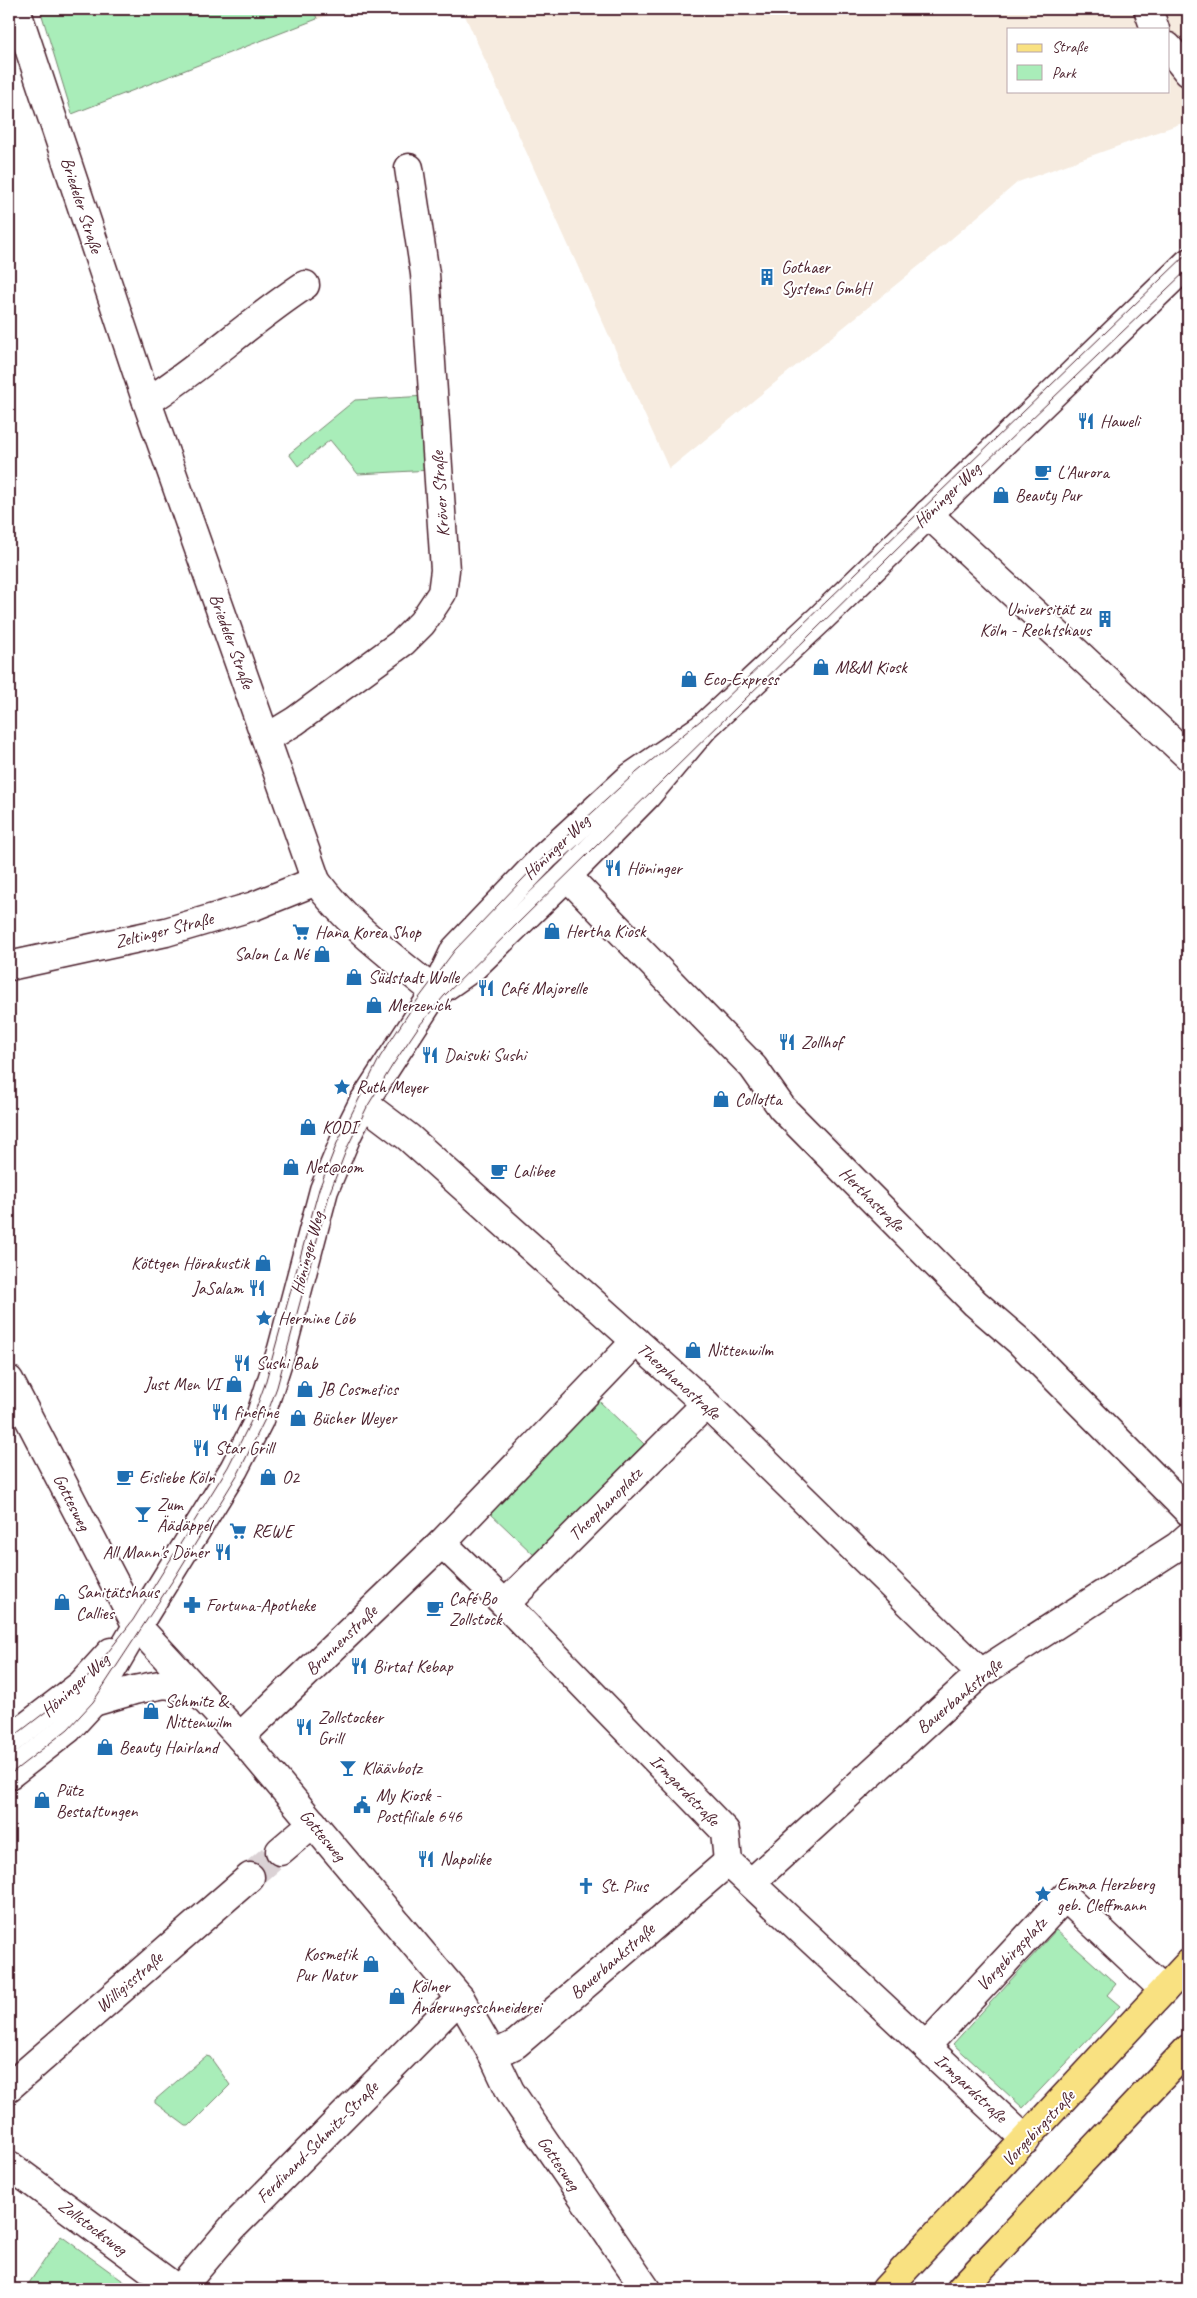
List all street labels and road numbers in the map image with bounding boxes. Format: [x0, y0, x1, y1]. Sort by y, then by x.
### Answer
street label: Briedeler Straße [56, 154, 108, 257]
street label: Kröver Straße [426, 449, 454, 538]
street label: Höninger Weg [909, 457, 986, 532]
street label: Briedeler Straße [205, 591, 260, 692]
street label: Höninger Weg [518, 809, 595, 884]
street label: Zeltinger Straße [113, 907, 216, 953]
street label: Herthastraße [835, 1162, 910, 1237]
street label: Höninger Weg [285, 1208, 329, 1297]
street label: Theophanostraße [633, 1338, 726, 1425]
street label: Theophanoplatz [564, 1461, 648, 1545]
street label: Gottesweg [48, 1470, 96, 1535]
street label: Brunnenstraße [300, 1599, 382, 1680]
street label: Höninger Weg [36, 1648, 115, 1721]
street label: Bauerbankstraße [912, 1653, 1007, 1738]
street label: Irmgardstraße [645, 1750, 725, 1831]
street label: Gottesweg [295, 1805, 352, 1867]
street label: Vorgebirgsplatz [971, 1911, 1052, 1995]
street label: Bauerbankstraße [565, 1917, 660, 2004]
street label: Willigisstraße [91, 1946, 168, 2017]
street label: Irmgardstraße [930, 2049, 1013, 2128]
street label: Ferdinand-Schmitz-Straße [251, 2076, 383, 2208]
street label: Vorgebirgstraße [997, 2084, 1080, 2171]
street label: Gottesweg [533, 2132, 586, 2196]
street label: Zollstocksweg [54, 2194, 133, 2261]

